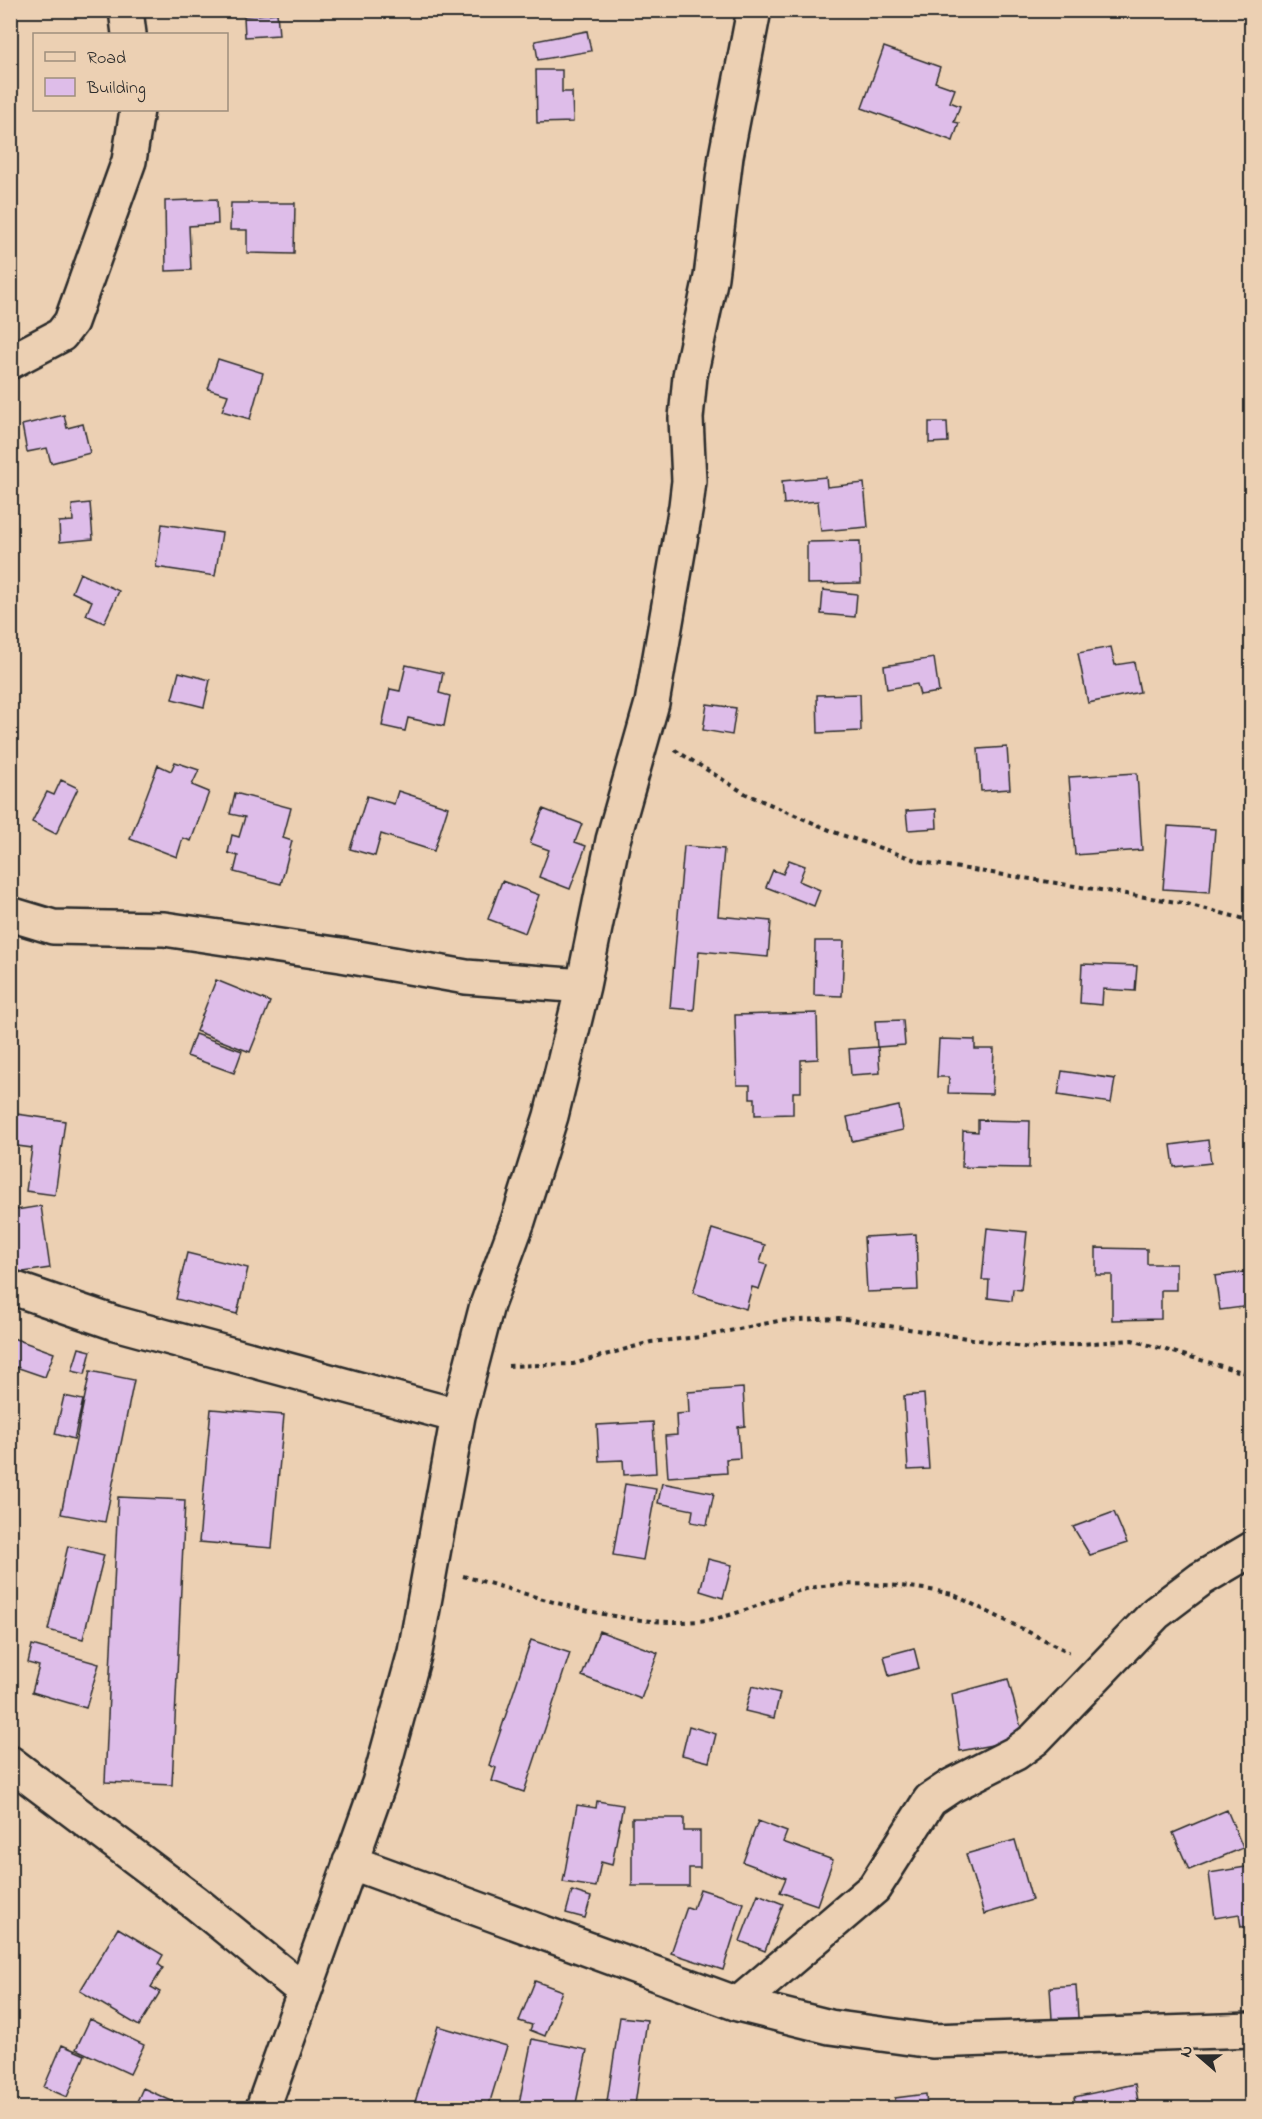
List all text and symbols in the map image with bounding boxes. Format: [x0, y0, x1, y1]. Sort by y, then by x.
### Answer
legend [33, 33, 228, 111]
text: Road [87, 46, 126, 72]
text: Building [86, 76, 146, 103]
north arrow [1169, 2026, 1229, 2086]
text: N [1174, 2042, 1200, 2061]

